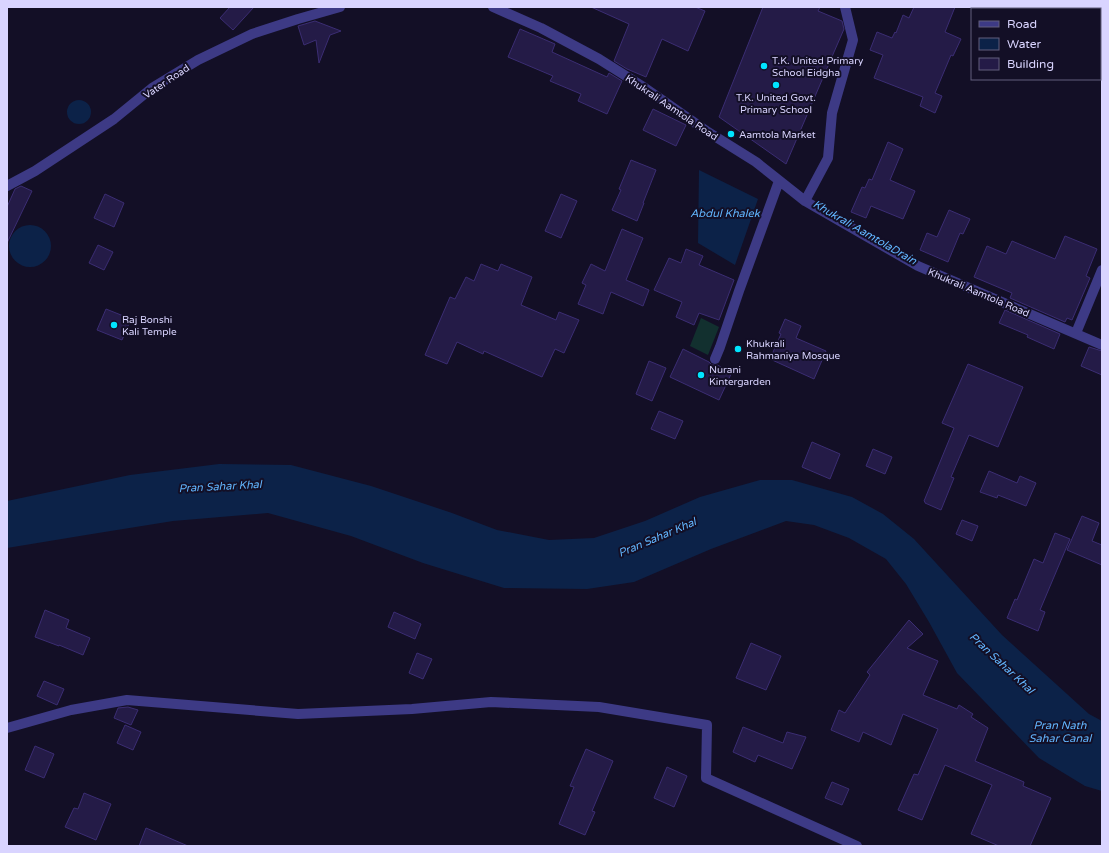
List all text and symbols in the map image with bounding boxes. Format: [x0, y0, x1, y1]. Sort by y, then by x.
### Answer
legend [971, 8, 1101, 80]
text: Road [1007, 17, 1037, 31]
text: Water [1007, 37, 1042, 51]
place label: T.K. United Primary School Eidgha [772, 55, 864, 79]
text: Building [1007, 57, 1054, 71]
marker: T.K. United Primary School Eidgha [759, 61, 769, 71]
street label: Vater Road [141, 62, 192, 102]
street label: Khukrali Aamtola Road [623, 72, 720, 143]
marker: T.K. United Govt. Primary School [771, 80, 781, 90]
place label: T.K. United Govt. Primary School [736, 92, 816, 116]
marker: Aamtola Market [726, 129, 736, 139]
place label: Aamtola Market [739, 129, 816, 141]
water label: Khukrali AamtolaDrain [811, 197, 919, 268]
water label: Abdul Khalek [690, 207, 761, 220]
street label: Khukrali Aamtola Road [926, 266, 1031, 320]
place label: Raj Bonshi Kali Temple [122, 314, 177, 338]
marker: Raj Bonshi Kali Temple [109, 320, 119, 330]
place label: Khukrali Rahmaniya Mosque [746, 338, 841, 362]
marker: Khukrali Rahmaniya Mosque [733, 344, 743, 354]
place label: Nurani Kintergarden [709, 364, 771, 388]
marker: Nurani Kintergarden [696, 370, 706, 380]
water label: Pran Sahar Khal [178, 478, 263, 495]
water label: Pran Sahar Khal [616, 515, 699, 560]
water label: Pran Sahar Khal [967, 630, 1037, 697]
water label: Pran Nath Sahar Canal [1029, 719, 1092, 745]

